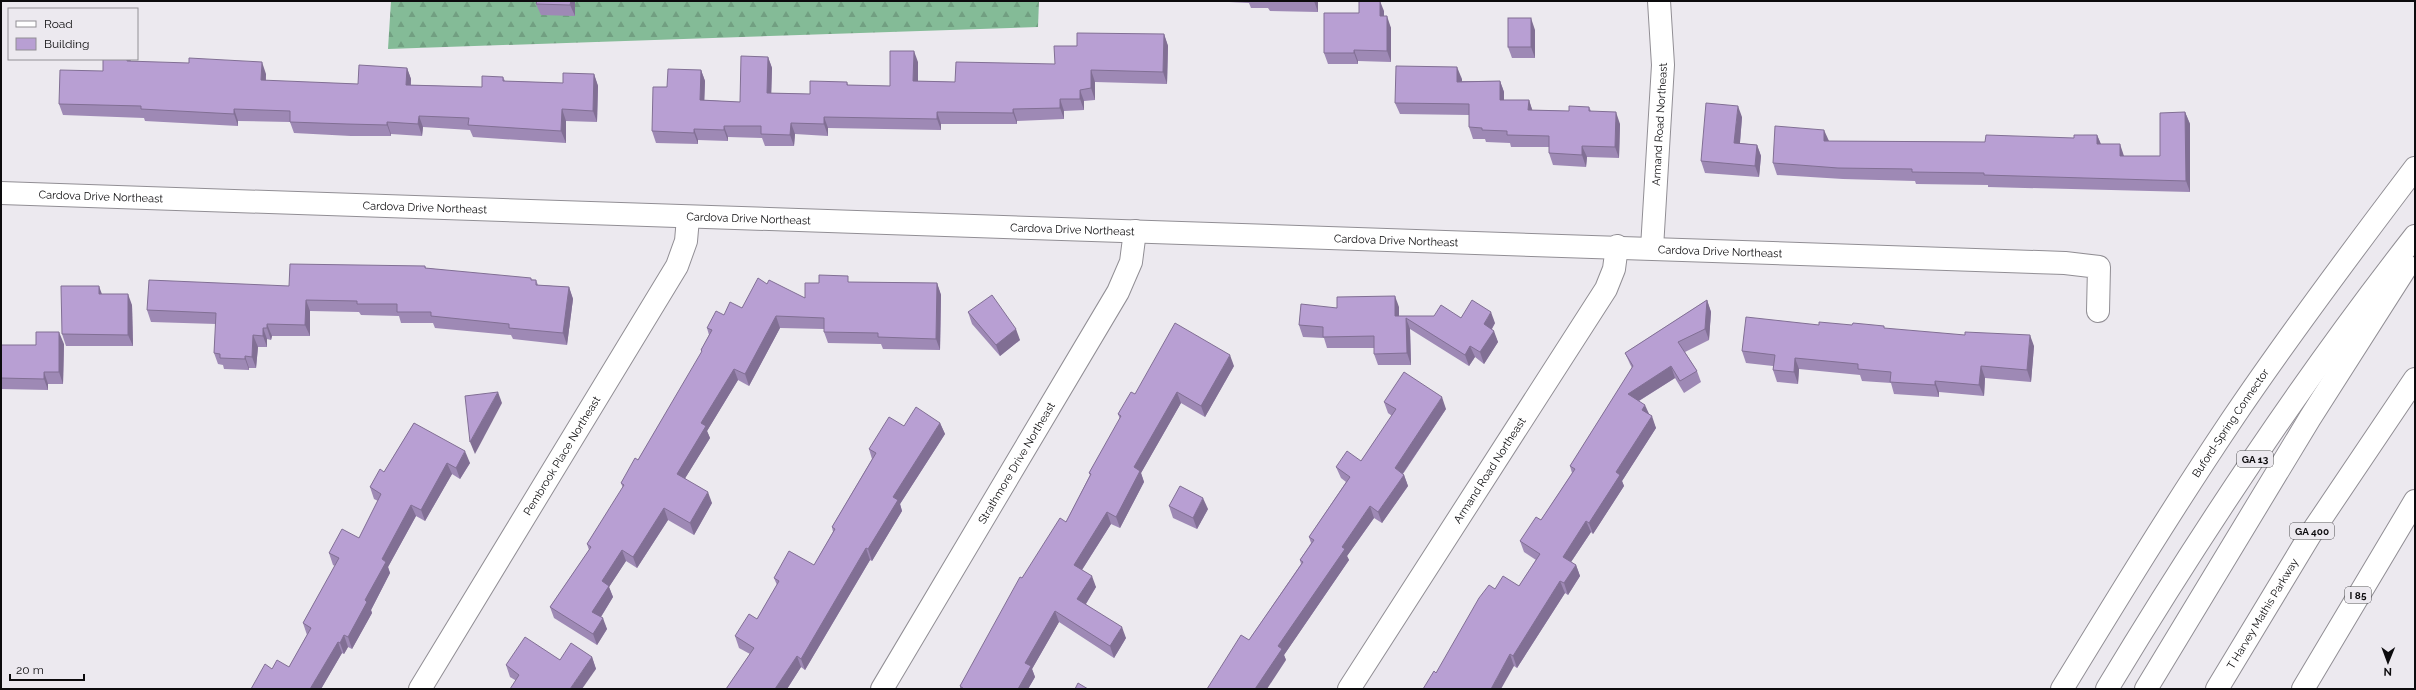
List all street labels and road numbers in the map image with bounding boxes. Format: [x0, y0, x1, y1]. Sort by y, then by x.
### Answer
street label: Armand Road Northeast [1650, 62, 1670, 186]
street label: Cardova Drive Northeast [38, 188, 164, 206]
street label: Cardova Drive Northeast [362, 199, 488, 216]
street label: Cardova Drive Northeast [686, 210, 811, 227]
street label: Cardova Drive Northeast [1010, 221, 1135, 238]
street label: Cardova Drive Northeast [1334, 232, 1459, 249]
street label: Cardova Drive Northeast [1658, 243, 1783, 260]
street label: Buford-Spring Connector [2190, 366, 2272, 480]
street label: Pembrook Place Northeast [521, 394, 603, 518]
street label: Strathmore Drive Northeast [976, 400, 1058, 526]
street label: Armand Road Northeast [1451, 415, 1529, 526]
road number: GA 13 [2237, 451, 2273, 467]
road number: GA 400 [2290, 523, 2334, 539]
street label: T Harvey Mathis Parkway [2225, 556, 2301, 672]
road number: I 85 [2345, 587, 2371, 603]

